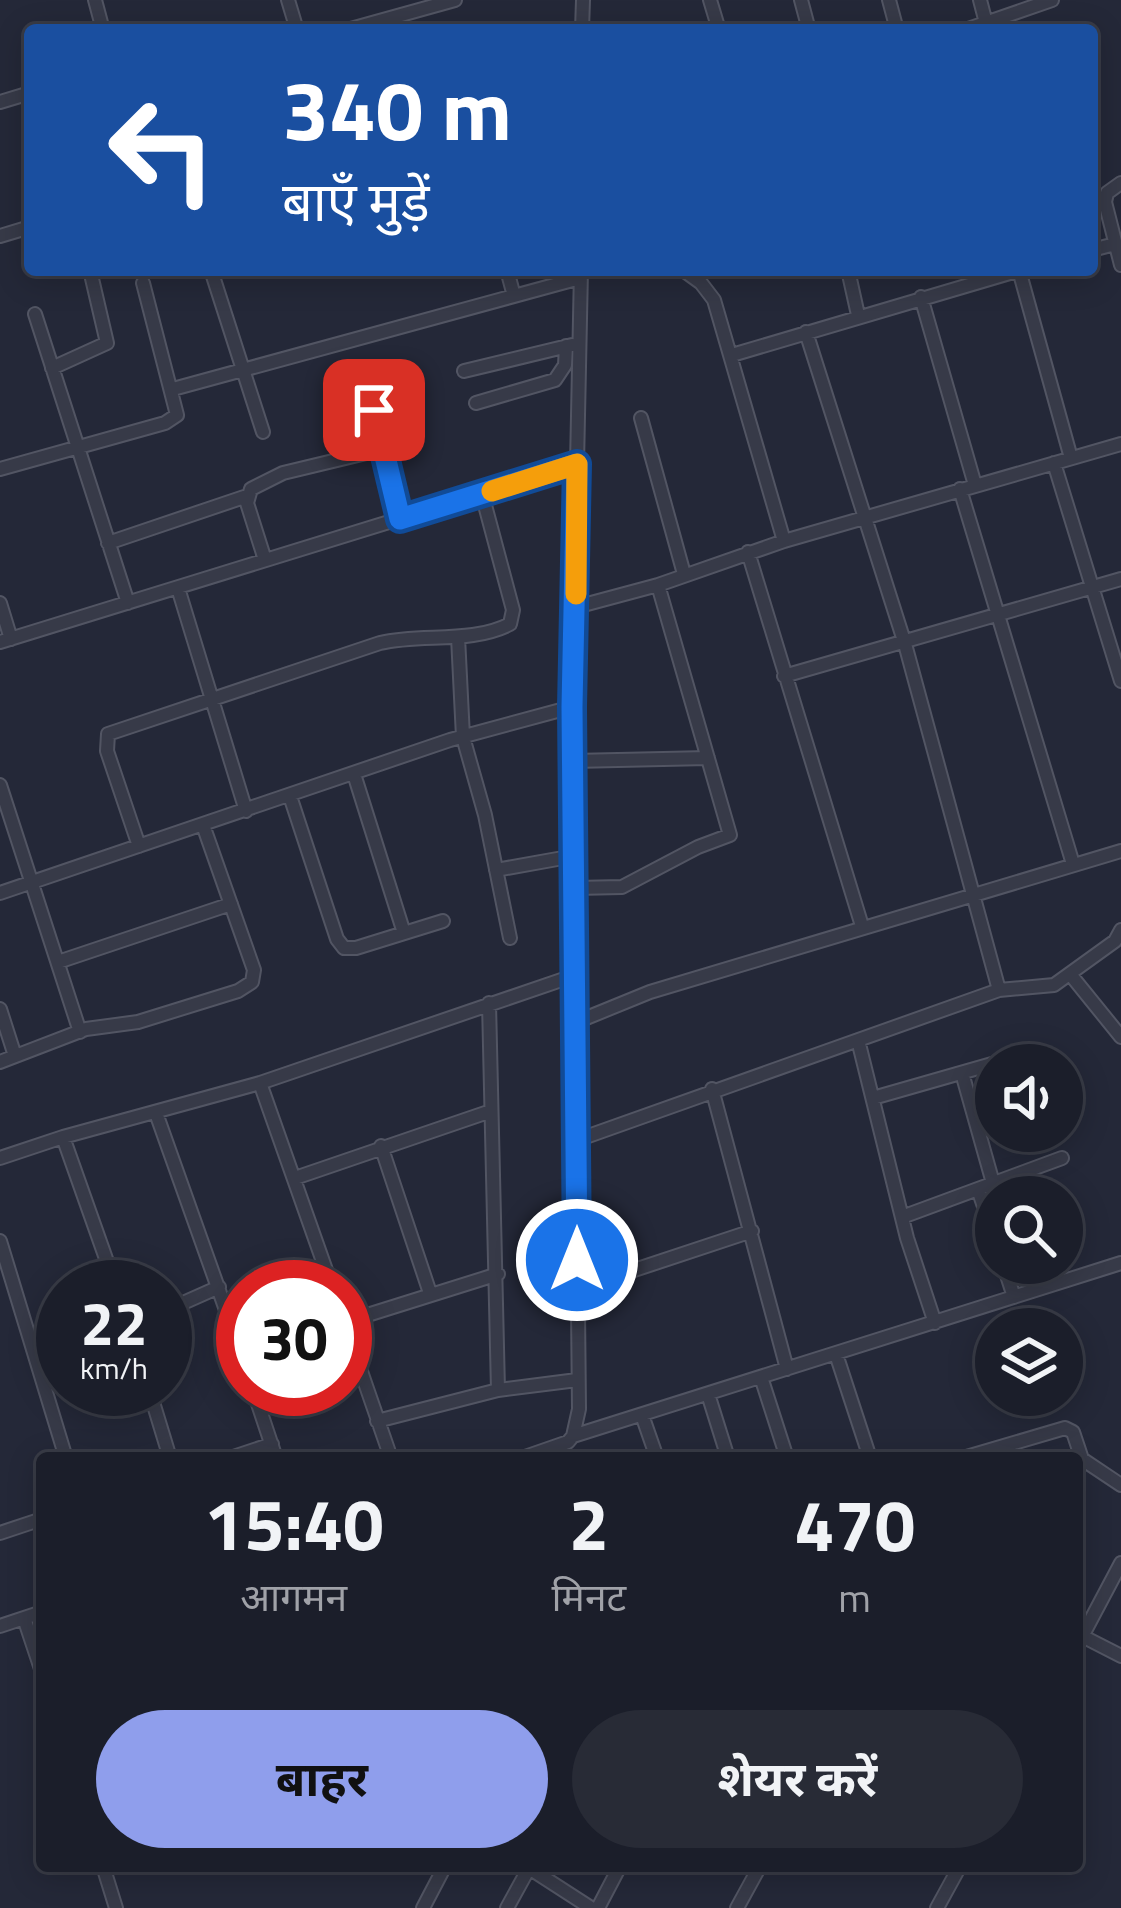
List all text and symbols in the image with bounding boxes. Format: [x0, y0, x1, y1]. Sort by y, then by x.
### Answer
text: 340 m [282, 45, 512, 173]
icon: left [84, 72, 240, 228]
text: बाएँ मुड़ें [282, 160, 430, 242]
pin [323, 359, 425, 461]
icon: arrive [341, 377, 407, 443]
map controls [975, 1044, 1083, 1416]
button: sound [975, 1044, 1083, 1152]
button: search [975, 1176, 1083, 1284]
position arrow [514, 1197, 640, 1323]
speed limit sign: 30 [216, 1260, 372, 1416]
text: 22 [80, 1277, 148, 1368]
button: layers [975, 1308, 1083, 1416]
text: km/h [80, 1345, 148, 1391]
text: 15:40 [204, 1468, 384, 1578]
text: 2 [569, 1468, 609, 1578]
text: 470 [794, 1469, 915, 1579]
text: आगमन [240, 1567, 347, 1626]
text: मिनट [552, 1567, 626, 1626]
text: m [838, 1568, 871, 1627]
button: बाहर [96, 1710, 548, 1848]
button: शेयर करें [572, 1710, 1023, 1848]

